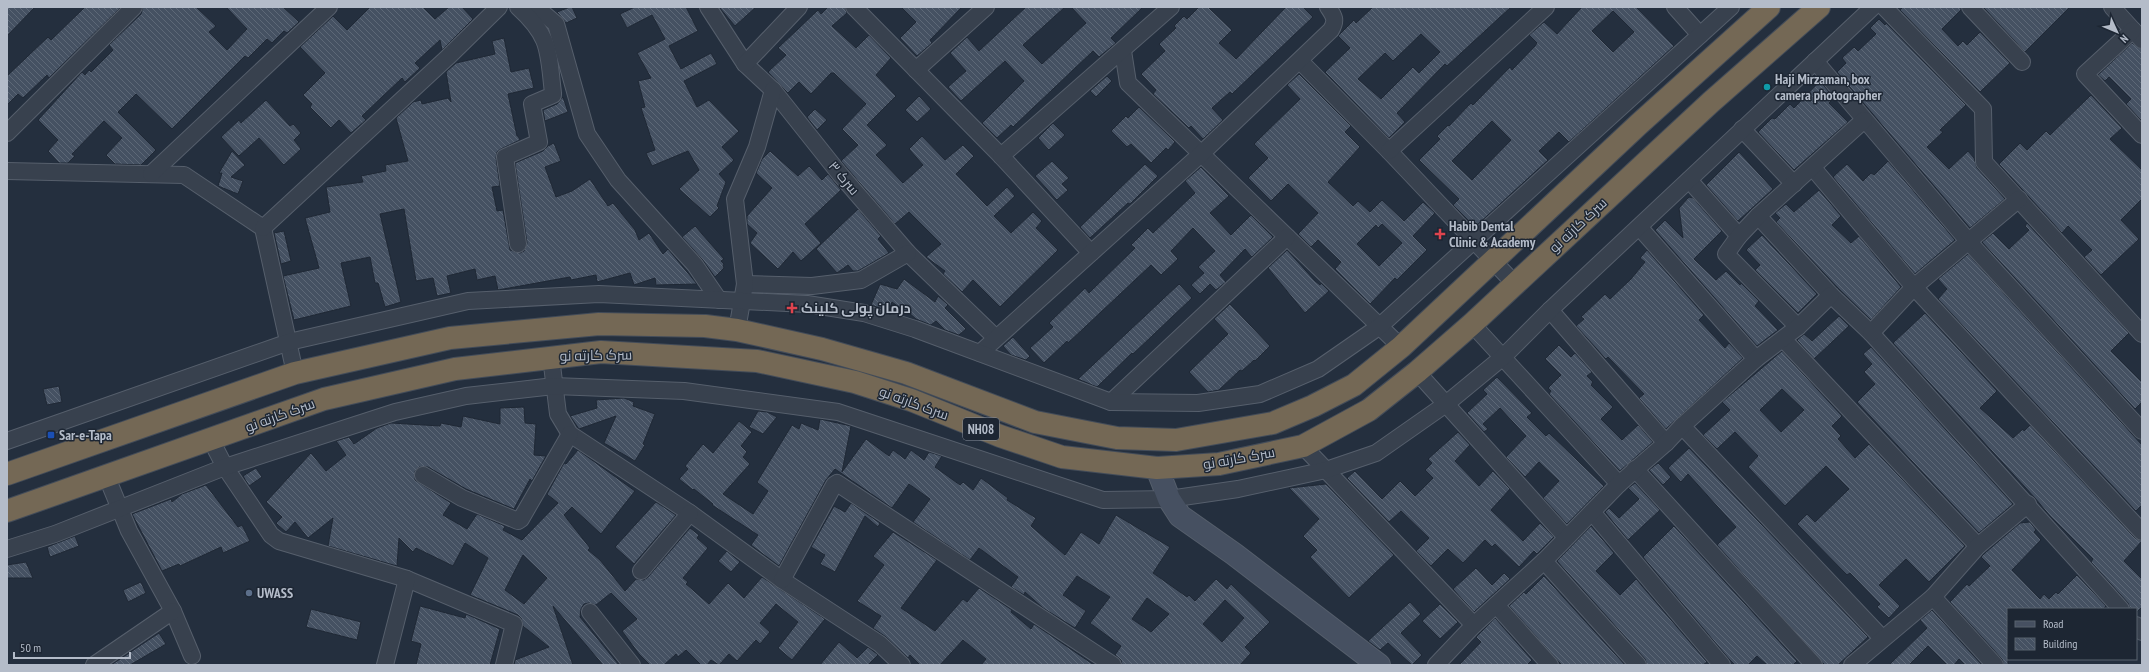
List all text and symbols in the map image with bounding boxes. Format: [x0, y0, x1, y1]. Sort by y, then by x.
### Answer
north arrow [2097, 12, 2137, 52]
text: N [2117, 32, 2131, 46]
place label: Haji Mirzaman, box camera photographer [1775, 70, 1882, 104]
marker: Haji Mirzaman, box camera photographer [1762, 82, 1772, 92]
street label: سرک ۳ [825, 157, 863, 199]
street label: سرک کارته نو [1545, 194, 1611, 256]
place label: Habib Dental Clinic & Academy [1449, 217, 1536, 251]
marker: Habib Dental Clinic & Academy [1434, 228, 1446, 240]
place label: درمان پولی کلینک [801, 299, 911, 319]
marker: درمان پولی کلینک [786, 302, 798, 314]
street label: سرک کارته نو [560, 345, 632, 365]
street label: سرک کارته نو [877, 382, 951, 424]
street label: سرک کارته نو [243, 394, 317, 436]
road number: NH08 [963, 418, 999, 440]
place label: Sar-e-Tapa [59, 426, 112, 444]
marker: Sar-e-Tapa [46, 430, 56, 440]
street label: سرک کارته نو [1202, 443, 1276, 473]
place label: UWASS [257, 584, 293, 602]
marker: UWASS [244, 588, 254, 598]
legend [2007, 608, 2137, 660]
text: Road [2043, 616, 2063, 631]
scale bar [14, 634, 130, 660]
text: Building [2043, 636, 2078, 651]
text: 50 m [20, 640, 41, 655]

